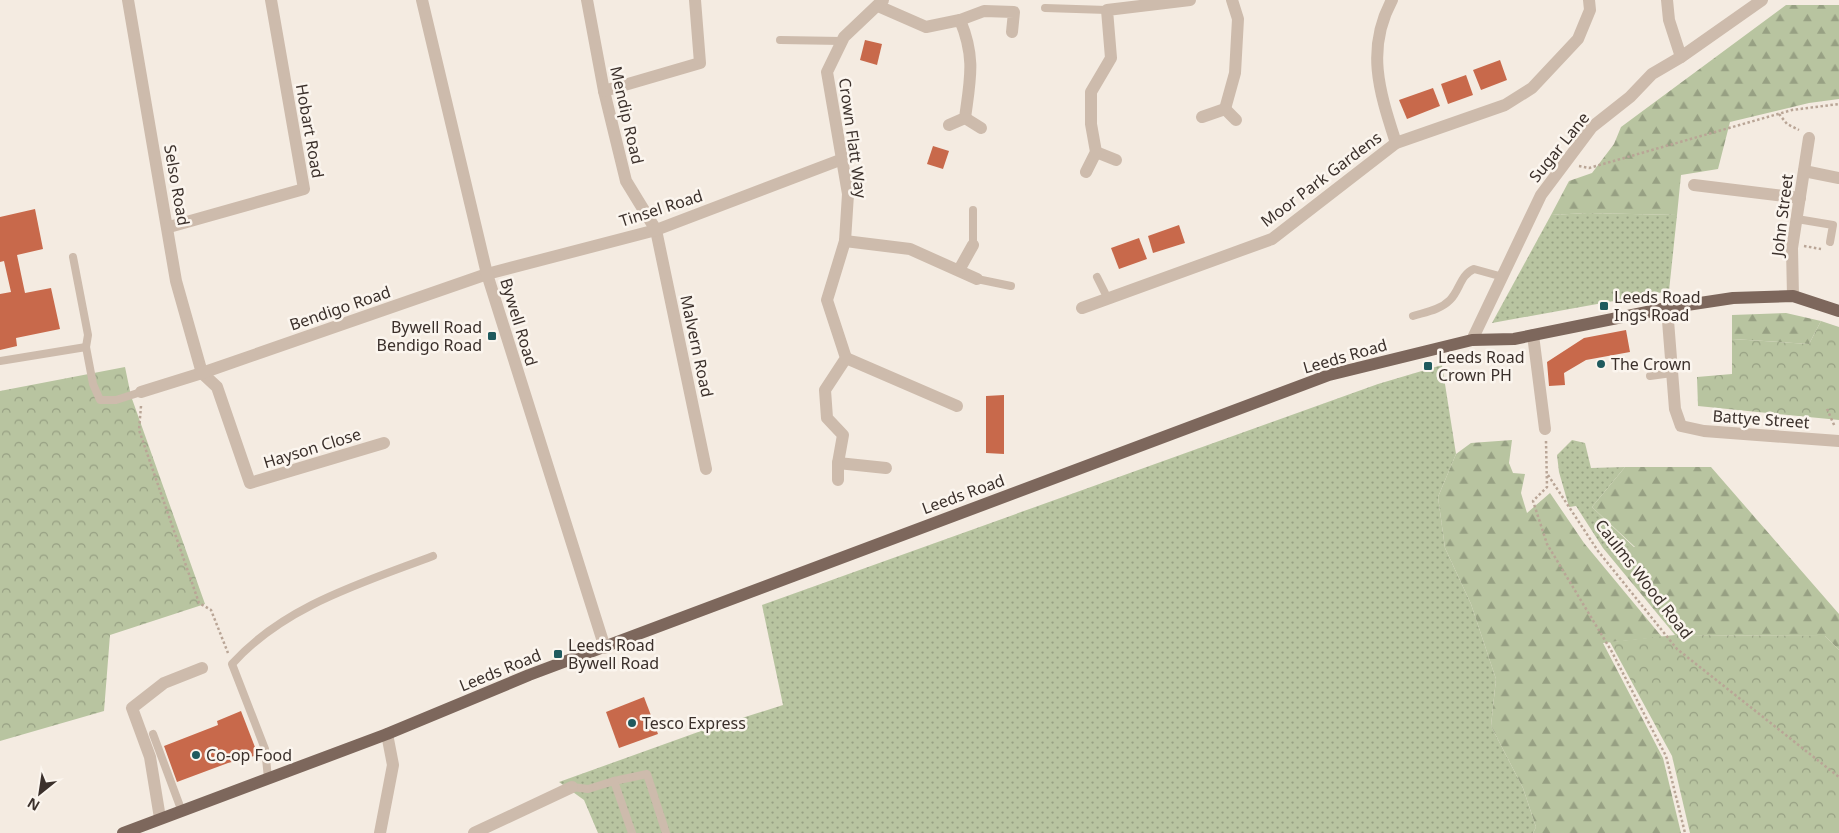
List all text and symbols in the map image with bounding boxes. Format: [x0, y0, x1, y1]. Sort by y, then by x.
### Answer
street label: Mendip Road [605, 64, 649, 166]
street label: Crown Flatt Way [834, 76, 872, 200]
street label: Hobart Road [291, 82, 329, 180]
street label: Sugar Lane [1524, 107, 1594, 187]
street label: Moor Park Gardens [1256, 126, 1386, 232]
street label: Selso Road [159, 143, 195, 227]
street label: John Street [1766, 172, 1798, 259]
street label: Tinsel Road [617, 184, 705, 232]
street label: Bywell Road [495, 275, 543, 369]
street label: Bendigo Road [287, 280, 393, 336]
place label: Leeds Road Ings Road [1614, 286, 1701, 326]
street label: Malvern Road [675, 293, 719, 399]
marker: Leeds Road Ings Road [1598, 300, 1610, 312]
place label: Bywell Road Bendigo Road [377, 316, 482, 356]
marker: Bywell Road Bendigo Road [486, 330, 498, 342]
street label: Leeds Road [1300, 333, 1390, 379]
place label: Leeds Road Crown PH [1438, 346, 1525, 386]
place label: The Crown [1611, 353, 1691, 375]
marker: The Crown [1595, 358, 1607, 370]
marker: Leeds Road Crown PH [1422, 360, 1434, 372]
street label: Battye Street [1712, 405, 1810, 433]
street label: Hayson Close [260, 423, 364, 473]
street label: Leeds Road [919, 469, 1007, 519]
street label: Caulms Wood Road [1590, 515, 1698, 643]
place label: Leeds Road Bywell Road [568, 634, 659, 674]
street label: Leeds Road [456, 644, 544, 696]
marker: Leeds Road Bywell Road [552, 648, 564, 660]
place label: Tesco Express [642, 712, 746, 734]
marker: Tesco Express [626, 717, 638, 729]
place label: Co-op Food [206, 744, 292, 766]
marker: Co-op Food [190, 749, 202, 761]
north arrow [15, 768, 65, 818]
text: N [24, 794, 43, 816]

